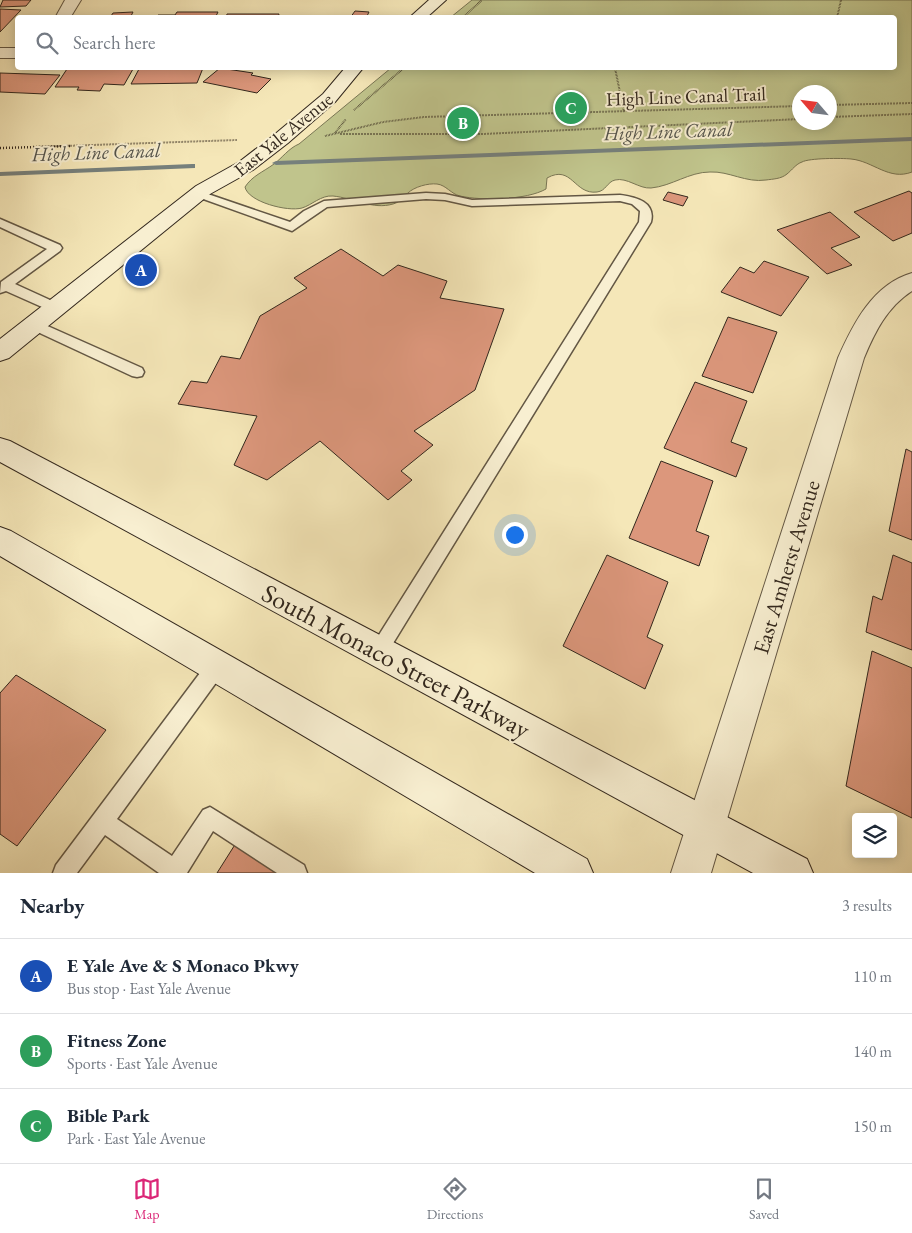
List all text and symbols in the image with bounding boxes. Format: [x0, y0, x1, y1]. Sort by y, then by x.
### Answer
search box [15, 15, 897, 70]
icon: search [33, 29, 61, 57]
text: Search here [73, 30, 155, 55]
street label: High Line Canal Trail [606, 81, 767, 112]
north arrow [792, 85, 837, 130]
street label: East Yale Avenue [229, 87, 338, 182]
pin: C [555, 89, 587, 127]
pin: B [447, 104, 479, 142]
water label: High Line Canal [602, 116, 734, 146]
water label: High Line Canal [30, 137, 162, 167]
pin: A [125, 251, 157, 289]
street label: East Amherst Avenue [746, 476, 827, 658]
your location [502, 522, 528, 548]
street label: South Monaco Street Parkway [256, 576, 537, 746]
map controls [852, 813, 897, 858]
button: layers [852, 813, 897, 858]
text: Nearby [20, 892, 84, 919]
text: 3 results [842, 895, 892, 916]
text: E Yale Ave & S Monaco Pkwy [67, 953, 299, 978]
text: A [30, 966, 42, 987]
text: 110 m [853, 966, 892, 987]
text: Bus stop · East Yale Avenue [67, 978, 231, 999]
text: Fitness Zone [67, 1028, 167, 1053]
text: B [31, 1041, 41, 1062]
text: 140 m [853, 1041, 892, 1062]
text: Sports · East Yale Avenue [67, 1053, 217, 1074]
text: Bible Park [67, 1103, 150, 1128]
text: C [30, 1116, 42, 1137]
text: 150 m [853, 1116, 892, 1137]
text: Park · East Yale Avenue [67, 1128, 206, 1149]
tab: Map [133, 1175, 161, 1223]
tab: Directions [427, 1175, 483, 1223]
tab: Saved [749, 1175, 779, 1223]

